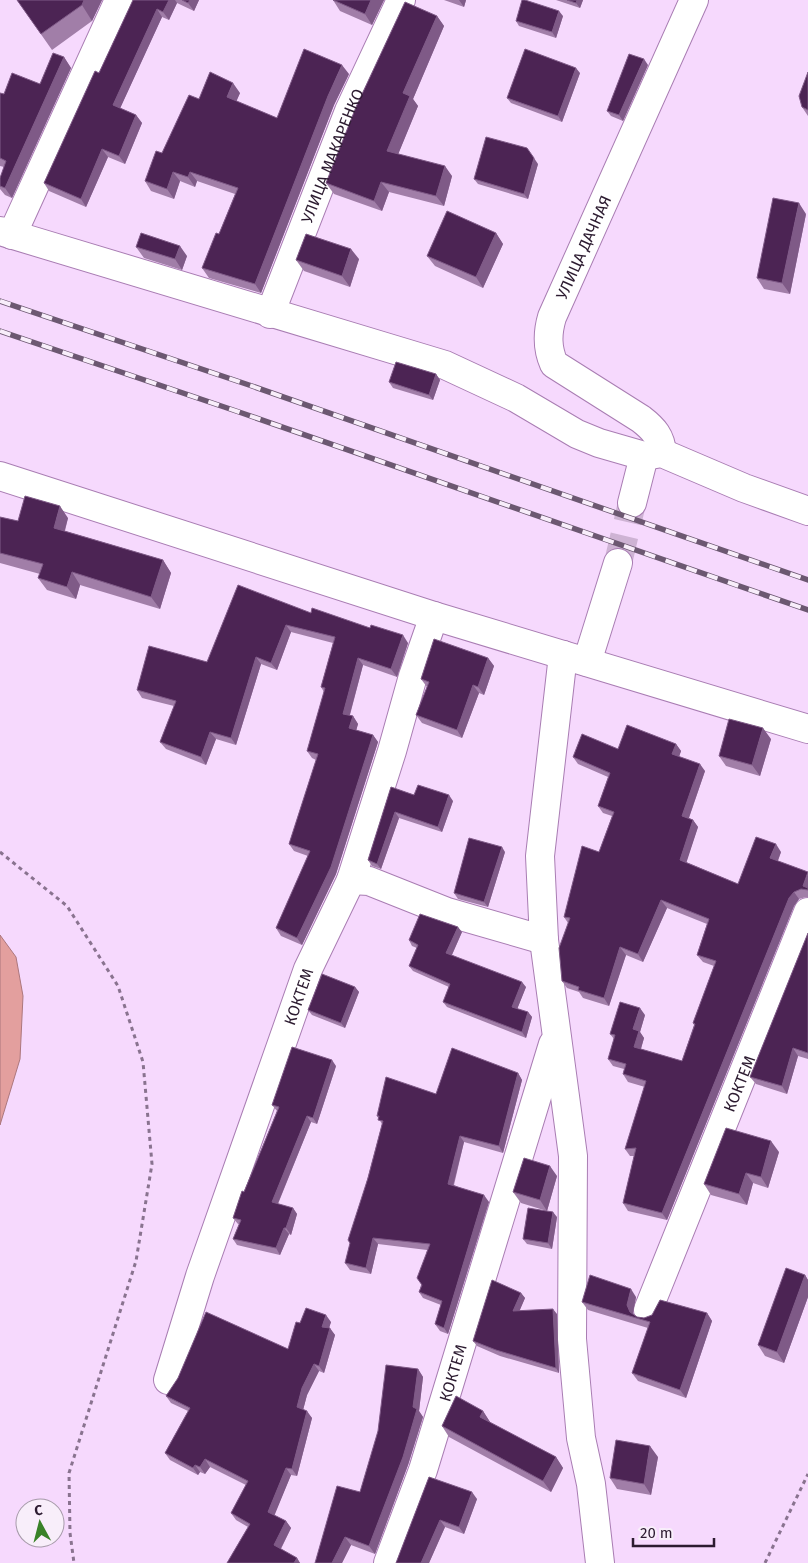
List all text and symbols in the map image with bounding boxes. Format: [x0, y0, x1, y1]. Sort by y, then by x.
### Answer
street label: УЛИЦА МАКАРЕНКО [297, 86, 368, 226]
street label: УЛИЦА ДАЧНАЯ [552, 192, 615, 302]
street label: КОКТЕМ [280, 966, 318, 1028]
street label: КОКТЕМ [720, 1053, 759, 1115]
street label: КОКТЕМ [435, 1342, 471, 1404]
north arrow [15, 1498, 65, 1548]
text: С [33, 1502, 44, 1520]
scale bar [633, 1516, 714, 1548]
text: 20 m [640, 1524, 673, 1542]

